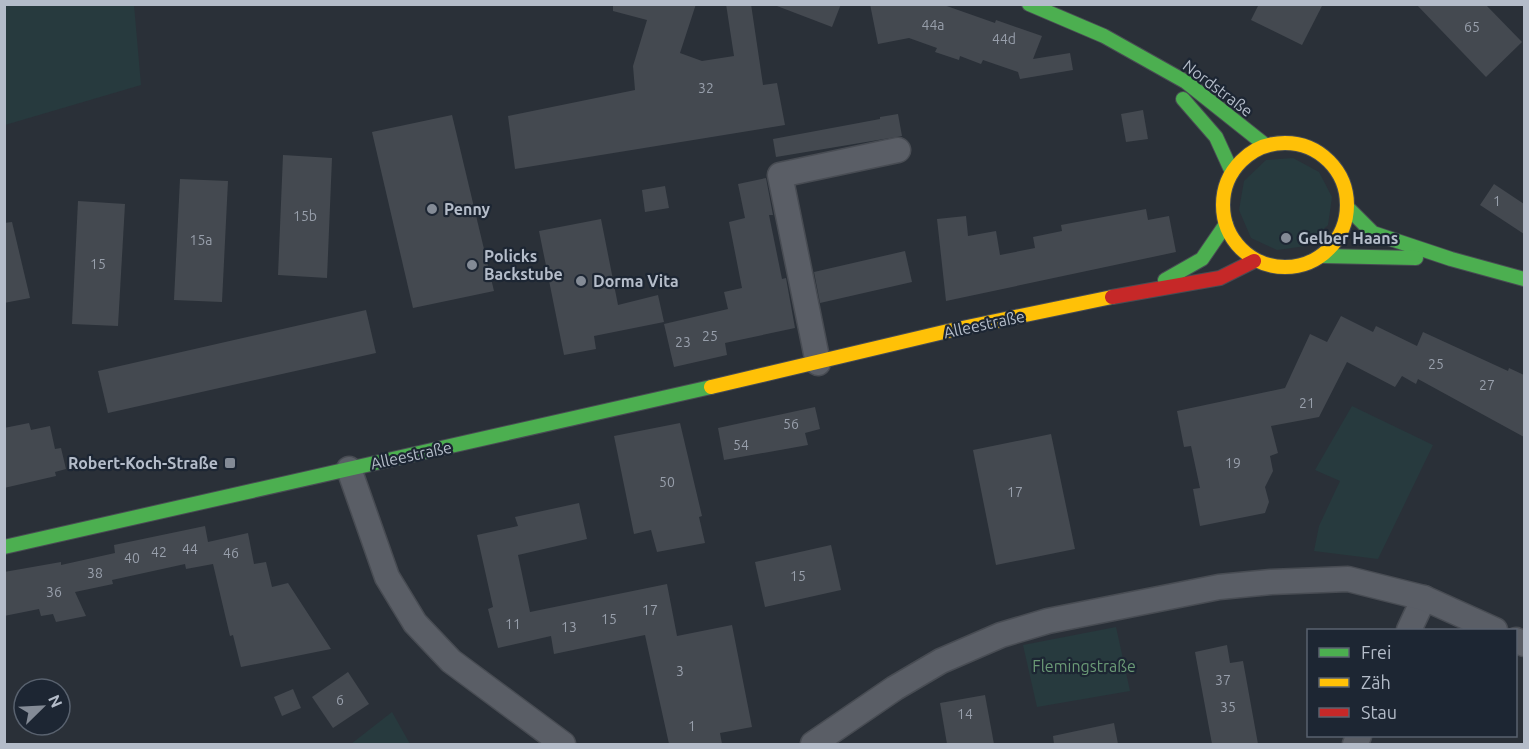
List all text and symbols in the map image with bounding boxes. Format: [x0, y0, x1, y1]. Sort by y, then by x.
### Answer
house number: 44a [922, 17, 945, 33]
house number: 65 [1464, 19, 1480, 35]
house number: 44d [992, 31, 1016, 47]
street label: Nordstraße [1180, 56, 1256, 120]
house number: 32 [698, 80, 714, 96]
house number: 1 [1493, 193, 1501, 209]
place label: Penny [444, 200, 491, 218]
marker: Penny [425, 202, 439, 216]
house number: 15b [293, 208, 317, 224]
place label: Gelber Haans [1298, 229, 1398, 247]
marker: Gelber Haans [1279, 231, 1293, 245]
house number: 15a [190, 232, 213, 248]
place label: Policks Backstube [484, 247, 563, 283]
house number: 15 [90, 256, 106, 272]
marker: Policks Backstube [465, 258, 479, 272]
place label: Dorma Vita [593, 272, 679, 290]
marker: Dorma Vita [574, 274, 588, 288]
street label: Alleestraße [942, 307, 1026, 341]
house number: 25 [702, 328, 718, 344]
house number: 23 [675, 334, 691, 350]
house number: 25 [1428, 356, 1444, 372]
house number: 27 [1479, 377, 1495, 393]
house number: 21 [1299, 395, 1315, 411]
house number: 56 [783, 416, 799, 432]
house number: 54 [733, 437, 749, 453]
street label: Alleestraße [369, 438, 453, 472]
place label: Robert-Koch-Straße [68, 454, 218, 472]
house number: 19 [1225, 455, 1241, 471]
marker: Robert-Koch-Straße [223, 456, 237, 470]
house number: 50 [659, 474, 675, 490]
house number: 17 [1007, 484, 1023, 500]
house number: 44 [182, 541, 198, 557]
house number: 42 [151, 544, 167, 560]
house number: 46 [223, 545, 239, 561]
house number: 40 [124, 550, 140, 566]
house number: 38 [87, 565, 103, 581]
house number: 15 [790, 568, 806, 584]
house number: 36 [46, 584, 62, 600]
house number: 17 [642, 602, 658, 618]
house number: 15 [601, 611, 617, 627]
house number: 11 [505, 616, 521, 632]
house number: 13 [561, 619, 577, 635]
legend [1307, 629, 1517, 737]
text: Frei [1361, 642, 1391, 662]
park label: Flemingstraße [1032, 657, 1136, 675]
house number: 3 [676, 663, 684, 679]
house number: 37 [1215, 672, 1231, 688]
text: Zäh [1361, 672, 1391, 692]
north arrow [12, 677, 72, 737]
text: N [45, 692, 66, 710]
house number: 6 [336, 692, 344, 708]
house number: 35 [1220, 699, 1236, 715]
text: Stau [1361, 702, 1397, 722]
house number: 14 [957, 706, 973, 722]
house number: 1 [688, 718, 696, 734]

